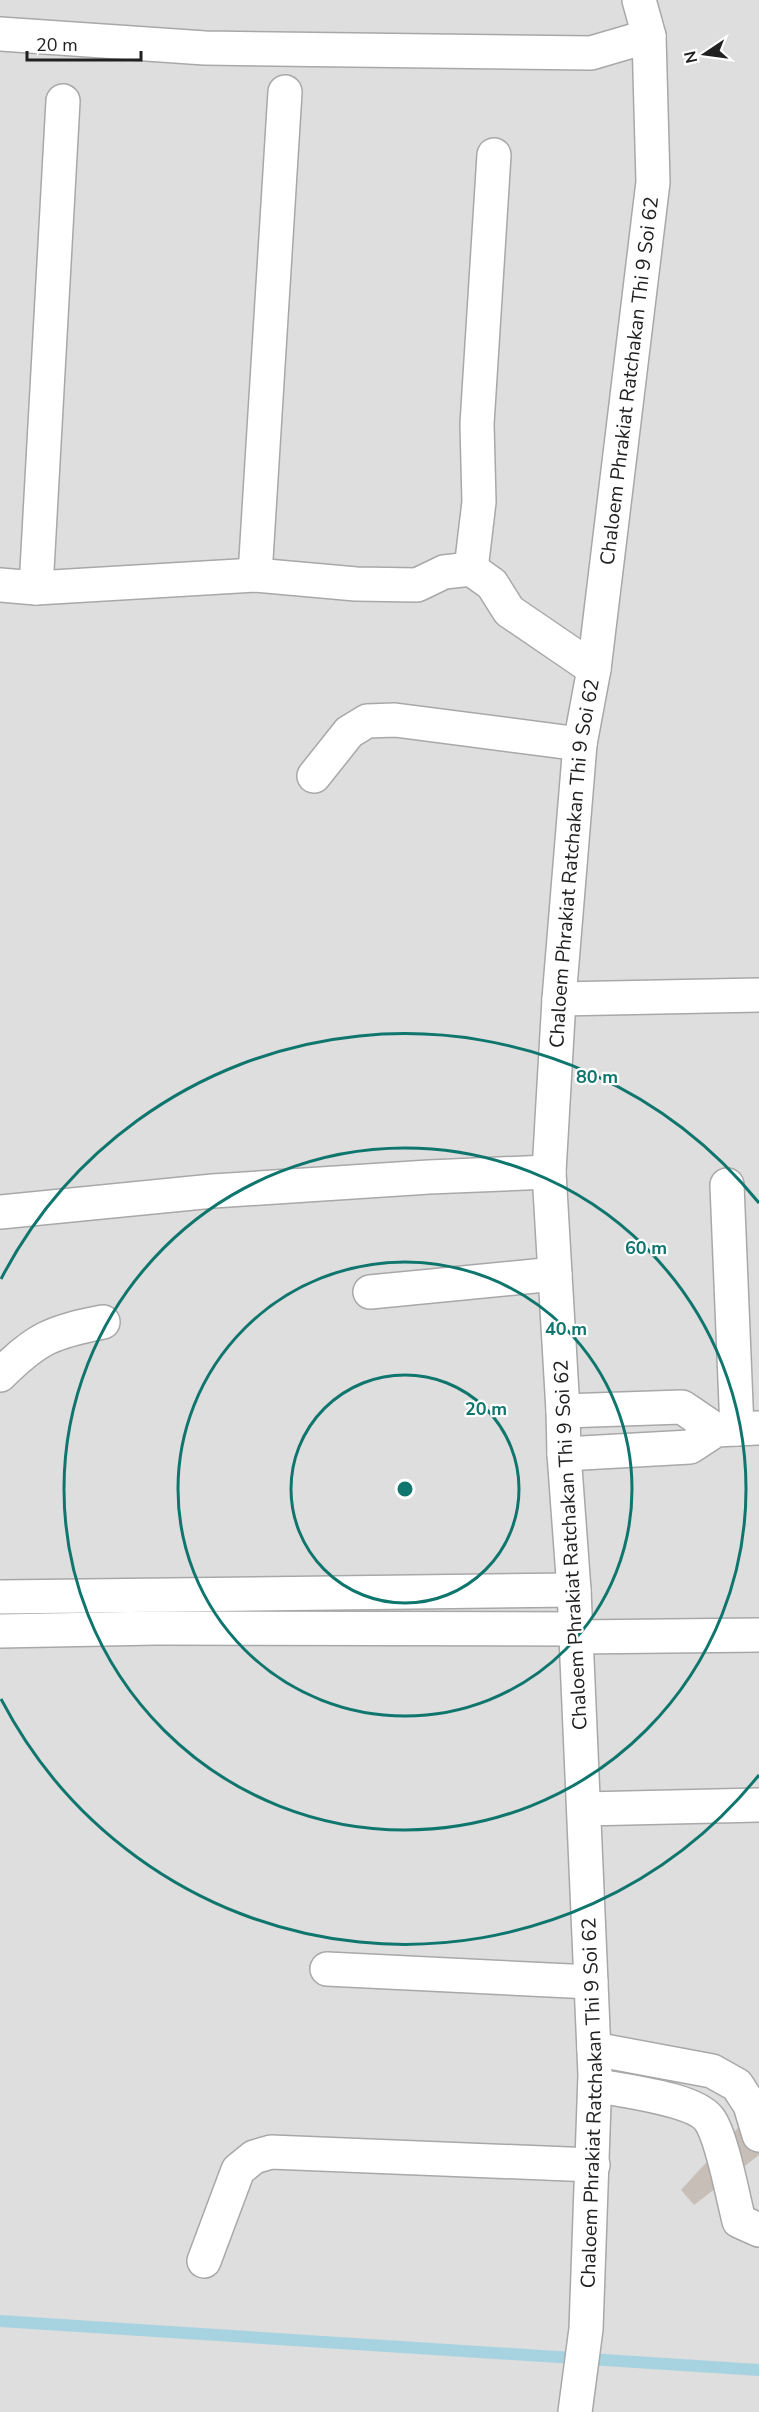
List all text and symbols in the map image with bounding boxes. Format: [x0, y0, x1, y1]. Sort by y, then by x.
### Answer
scale bar [27, 24, 141, 62]
north arrow [675, 24, 735, 84]
text: 20 m [36, 33, 78, 57]
text: N [679, 49, 703, 65]
street label: Chaloem Phrakiat Ratchakan Thi 9 Soi 62 [594, 195, 665, 567]
street label: Chaloem Phrakiat Ratchakan Thi 9 Soi 62 [543, 676, 606, 1049]
text: 80 m [576, 1065, 618, 1089]
text: 60 m [625, 1236, 667, 1260]
text: 40 m [545, 1317, 587, 1341]
street label: Chaloem Phrakiat Ratchakan Thi 9 Soi 62 [547, 1359, 594, 1731]
text: 20 m [465, 1397, 507, 1421]
centre of rings [395, 1479, 415, 1499]
street label: Chaloem Phrakiat Ratchakan Thi 9 Soi 62 [574, 1917, 609, 2289]

